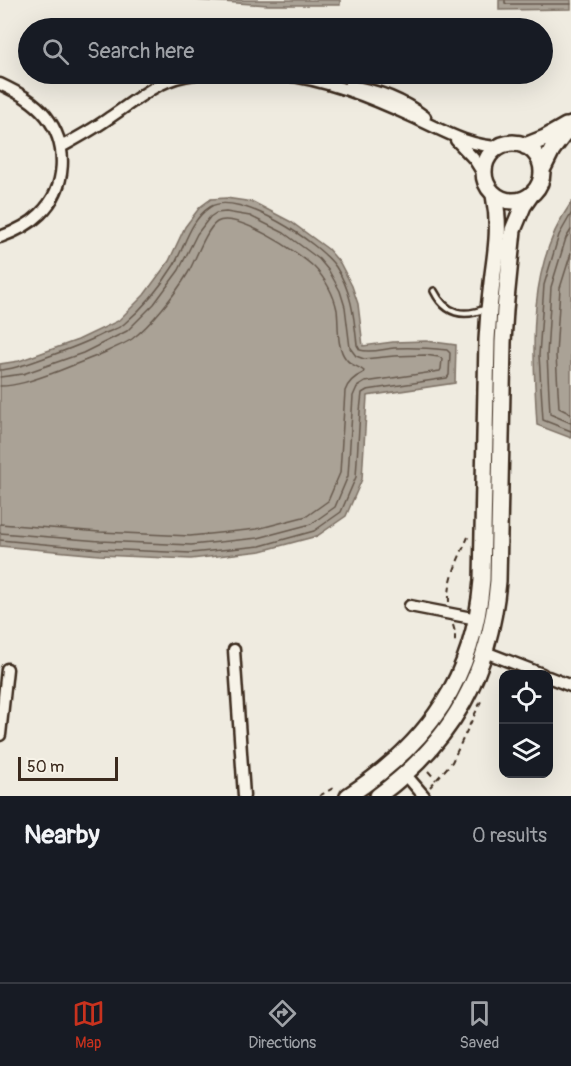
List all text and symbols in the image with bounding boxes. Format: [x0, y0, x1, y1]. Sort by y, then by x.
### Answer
search box [18, 18, 553, 84]
icon: search [39, 35, 72, 68]
text: Search here [87, 37, 194, 65]
map controls [499, 670, 553, 778]
button: locate [499, 670, 553, 724]
button: layers [499, 724, 553, 778]
scale bar [18, 754, 118, 782]
text: 50 m [27, 757, 64, 777]
text: Nearby [24, 819, 100, 851]
text: 0 results [472, 823, 547, 848]
tab: Map [72, 997, 105, 1053]
tab: Directions [248, 997, 316, 1053]
tab: Saved [460, 997, 499, 1053]

